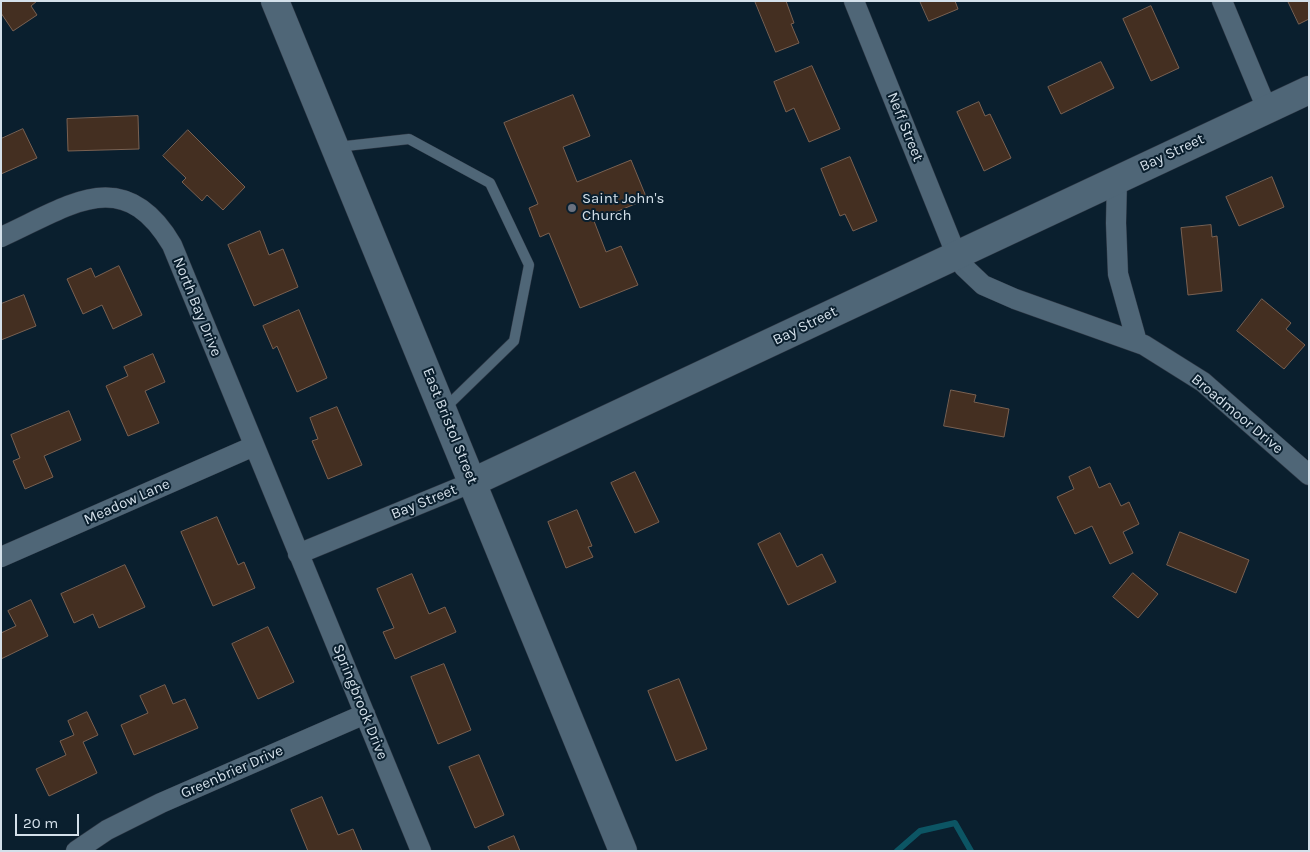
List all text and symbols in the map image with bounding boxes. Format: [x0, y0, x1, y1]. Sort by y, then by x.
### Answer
street label: Neff Street [883, 90, 927, 164]
street label: Bay Street [1137, 130, 1207, 176]
place label: Saint John's Church [582, 190, 664, 225]
marker: Saint John's Church [566, 202, 578, 214]
street label: North Bay Drive [169, 255, 225, 359]
street label: Bay Street [770, 303, 840, 349]
street label: East Bristol Street [418, 365, 482, 487]
street label: Broadmoor Drive [1187, 370, 1287, 458]
street label: Meadow Lane [81, 475, 173, 529]
street label: Bay Street [389, 481, 459, 523]
street label: Springbrook Drive [329, 642, 391, 762]
street label: Greenbrier Drive [178, 741, 286, 803]
scale bar [18, 804, 81, 836]
text: 20 m [23, 814, 58, 832]

